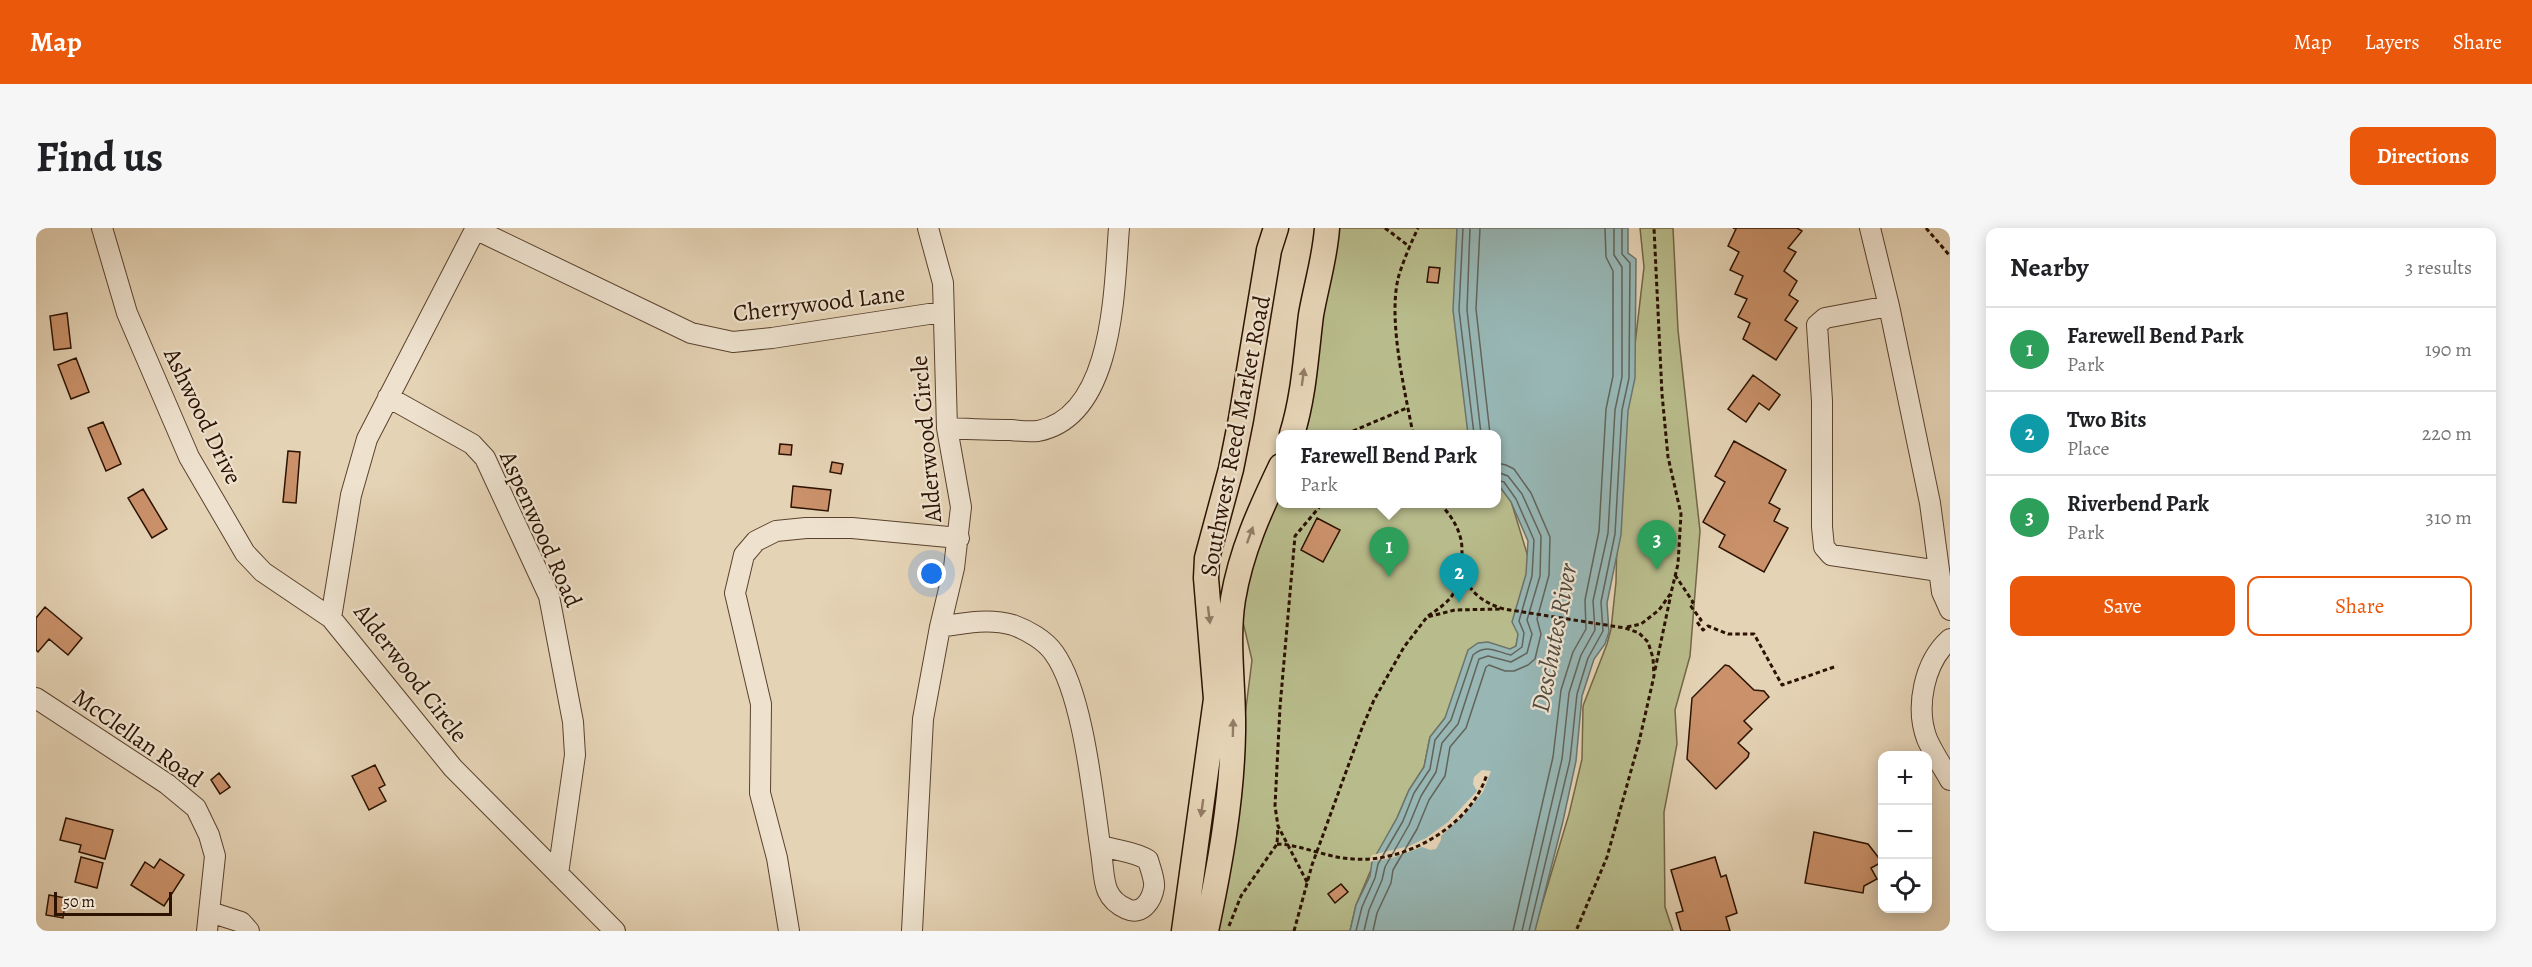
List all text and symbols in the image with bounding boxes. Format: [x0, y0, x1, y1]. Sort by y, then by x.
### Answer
text: Map [30, 23, 82, 61]
text: Map [2293, 28, 2332, 56]
text: Layers [2365, 28, 2420, 56]
text: Share [2453, 28, 2502, 56]
button: Directions [2350, 127, 2496, 185]
text: Find us [36, 128, 163, 185]
text: Nearby [2010, 250, 2089, 285]
text: 3 results [2405, 254, 2472, 281]
street label: Cherrywood Lane [731, 277, 907, 329]
street label: Southwest Reed Market Road [1192, 293, 1278, 579]
text: Farewell Bend Park [2067, 321, 2244, 351]
text: 1 [2026, 336, 2033, 363]
text: 190 m [2425, 336, 2472, 363]
street label: Ashwood Drive [156, 342, 250, 490]
text: Park [2067, 351, 2105, 378]
street label: Alderwood Circle [903, 354, 949, 525]
one-way arrow [1298, 367, 1308, 386]
text: Two Bits [2067, 405, 2147, 435]
text: 2 [2025, 420, 2034, 447]
text: 220 m [2422, 420, 2472, 447]
popup [1276, 430, 1501, 508]
text: Place [2067, 435, 2109, 462]
text: Farewell Bend Park [1300, 441, 1477, 471]
street label: Aspenwood Road [492, 445, 590, 612]
text: Park [1300, 471, 1338, 498]
text: Riverbend Park [2067, 489, 2209, 519]
text: 3 [2025, 504, 2034, 531]
text: 310 m [2426, 504, 2472, 531]
text: Park [2067, 519, 2105, 546]
pin: 3 [1638, 520, 1676, 570]
one-way arrow [1245, 526, 1255, 544]
pin: 1 [1370, 528, 1408, 577]
pin: 2 [1440, 554, 1478, 603]
your location [917, 559, 946, 588]
water label: Deschutes River [1522, 560, 1586, 715]
button: Save [2010, 576, 2235, 636]
button: Share [2247, 576, 2472, 636]
street label: Alderwood Circle [346, 596, 475, 749]
one-way arrow [1204, 605, 1213, 624]
street label: McClellan Road [66, 681, 210, 795]
one-way arrow [1229, 718, 1238, 737]
map controls [1878, 751, 1932, 913]
button: + [1878, 751, 1932, 805]
one-way arrow [1197, 799, 1206, 818]
button: − [1878, 805, 1932, 859]
button: locate [1878, 859, 1932, 913]
scale bar [54, 889, 172, 916]
text: 50 m [63, 891, 95, 913]

